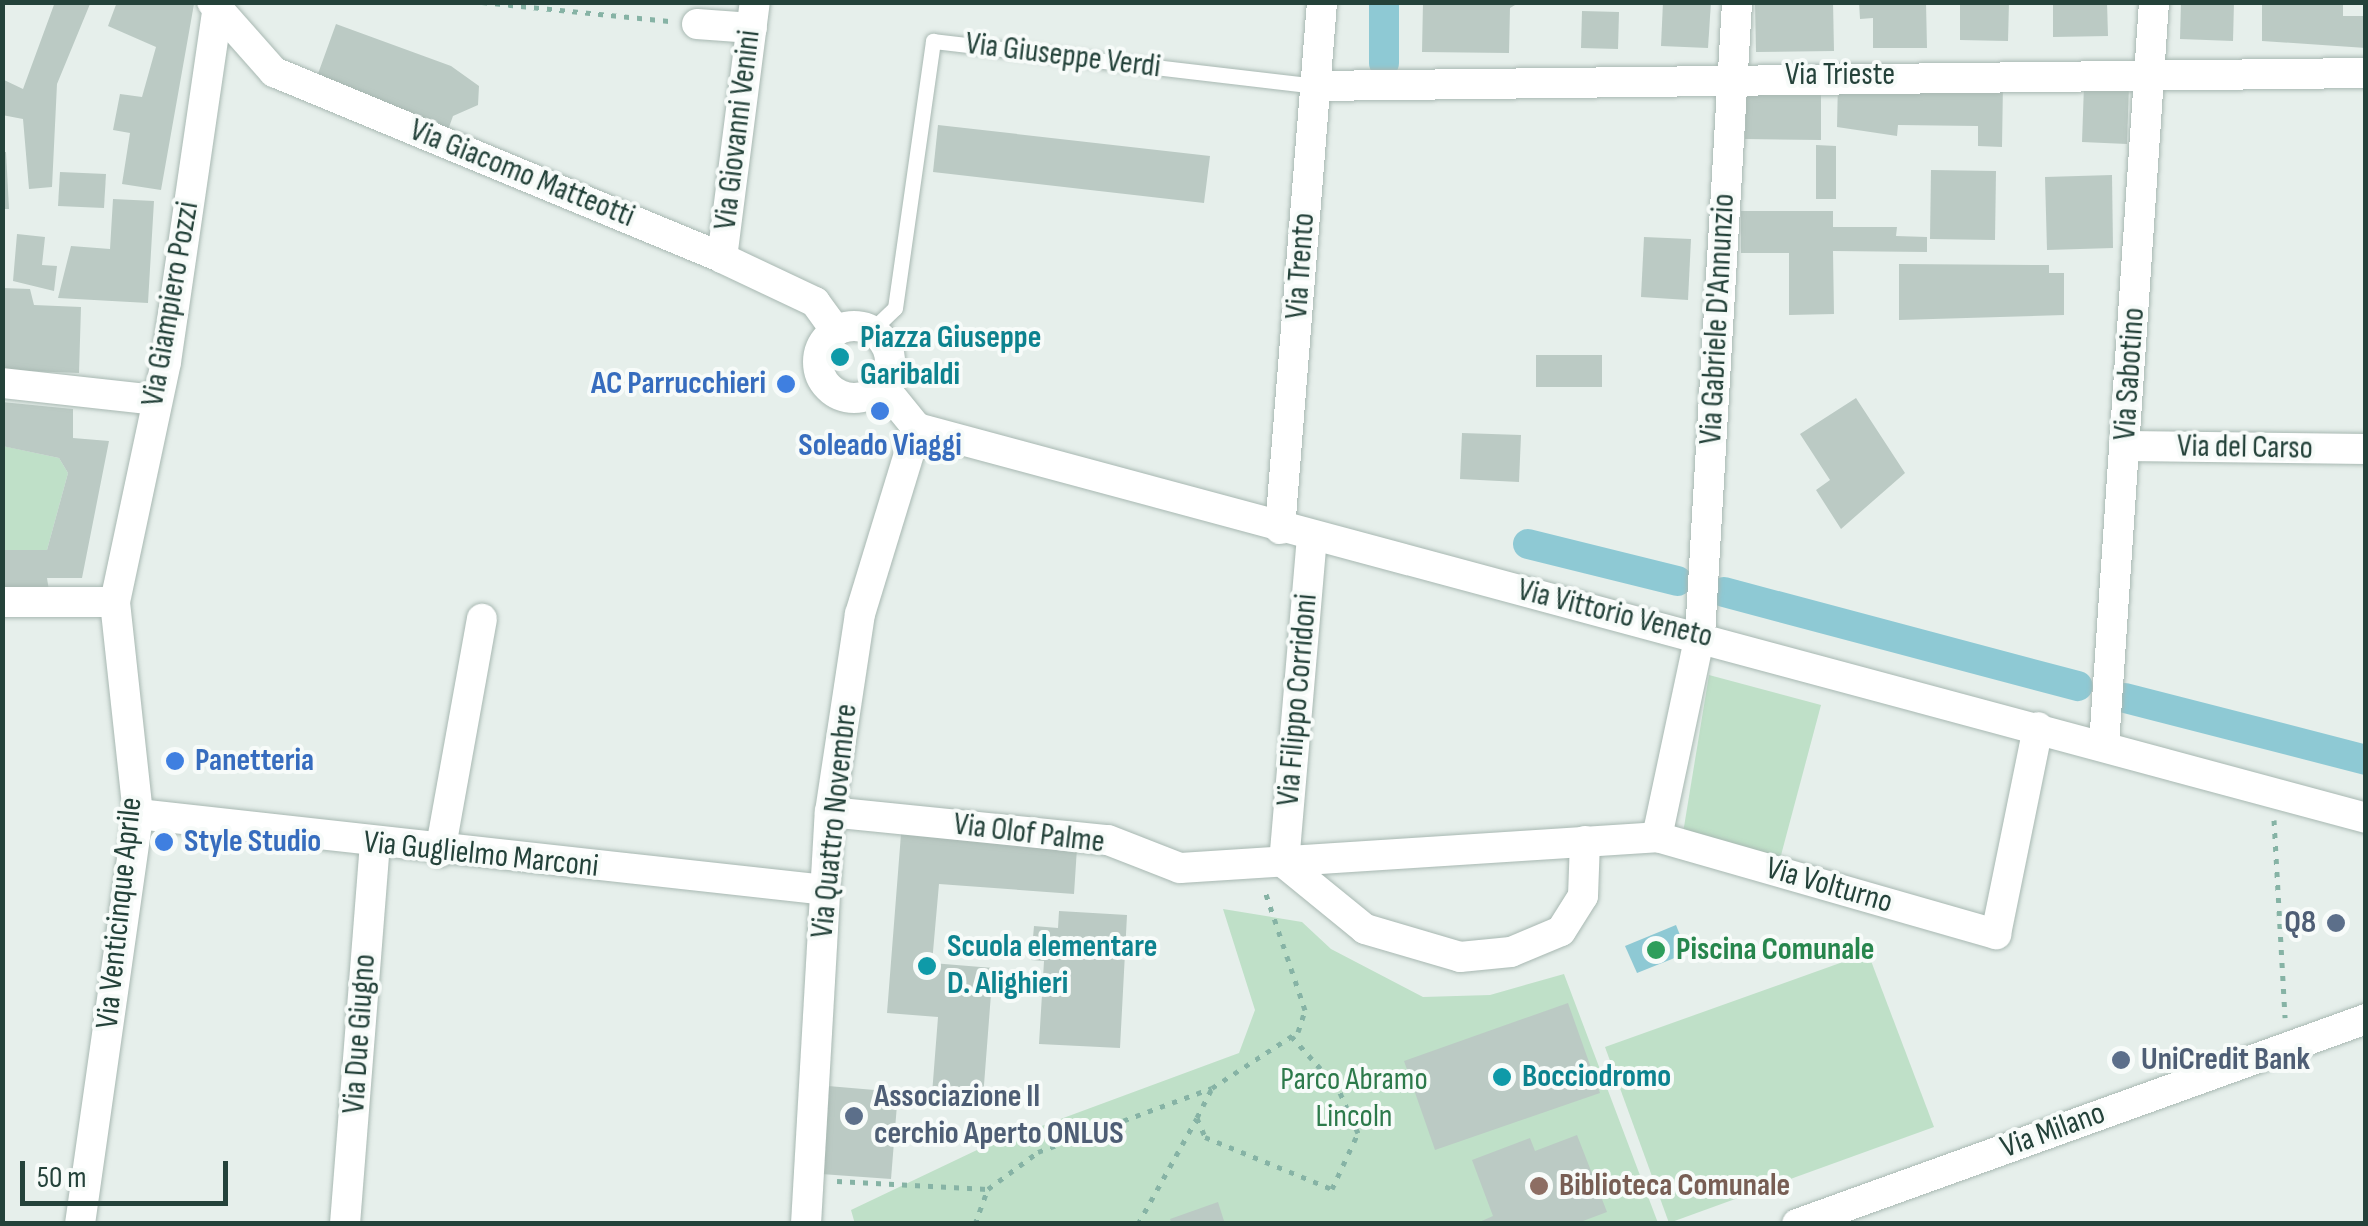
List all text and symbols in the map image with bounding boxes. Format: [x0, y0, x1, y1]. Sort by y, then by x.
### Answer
street label: Via Giuseppe Verdi [963, 25, 1163, 87]
street label: Via Giovanni Venini [707, 28, 769, 232]
street label: Via Trieste [1785, 56, 1895, 94]
street label: Via Giacomo Matteotti [404, 111, 640, 237]
street label: Via Gabriele D'Annunzio [1692, 193, 1744, 445]
street label: Via Giampiero Pozzi [134, 199, 208, 409]
street label: Via Trento [1278, 211, 1324, 321]
street label: Via Sabotino [2106, 306, 2154, 442]
place label: Piazza Giuseppe Garibaldi [860, 320, 1041, 395]
marker: Piazza Giuseppe Garibaldi [829, 346, 851, 368]
place label: AC Parrucchieri [591, 365, 766, 403]
marker: AC Parrucchieri [775, 373, 797, 395]
marker: Soleado Viaggi [869, 400, 891, 422]
place label: Soleado Viaggi [798, 427, 962, 465]
street label: Via del Carso [2177, 428, 2313, 468]
street label: Via Vittorio Veneto [1513, 571, 1717, 657]
street label: Via Filippo Corridoni [1270, 592, 1326, 808]
street label: Via Quattro Novembre [804, 702, 866, 940]
place label: Panetteria [195, 742, 314, 780]
marker: Panetteria [164, 750, 186, 772]
street label: Via Venticinque Aprile [89, 796, 151, 1030]
street label: Via Olof Palme [951, 806, 1107, 862]
place label: Style Studio [184, 823, 321, 861]
street label: Via Guglielmo Marconi [362, 824, 600, 886]
marker: Style Studio [153, 831, 175, 853]
street label: Via Volturno [1761, 850, 1897, 922]
place label: Q8 [2284, 904, 2316, 942]
marker: Q8 [2325, 912, 2347, 934]
place label: Scuola elementare D. Alighieri [947, 929, 1157, 1004]
place label: Piscina Comunale [1676, 931, 1874, 969]
marker: Piscina Comunale [1645, 939, 1667, 961]
street label: Via Due Giugno [335, 953, 385, 1115]
marker: Scuola elementare D. Alighieri [916, 955, 938, 977]
place label: UniCredit Bank [2141, 1041, 2310, 1079]
marker: UniCredit Bank [2110, 1049, 2132, 1071]
place label: Bocciodromo [1522, 1058, 1671, 1096]
park label: Parco Abramo Lincoln [1280, 1062, 1428, 1137]
marker: Bocciodromo [1491, 1066, 1513, 1088]
place label: Associazione Il cerchio Aperto ONLUS [874, 1079, 1124, 1154]
street label: Via Milano [1996, 1094, 2110, 1168]
marker: Associazione Il cerchio Aperto ONLUS [843, 1105, 865, 1127]
scale bar [25, 1141, 232, 1203]
text: 50 m [37, 1160, 86, 1196]
place label: Biblioteca Comunale [1559, 1167, 1790, 1205]
marker: Biblioteca Comunale [1528, 1175, 1550, 1197]

